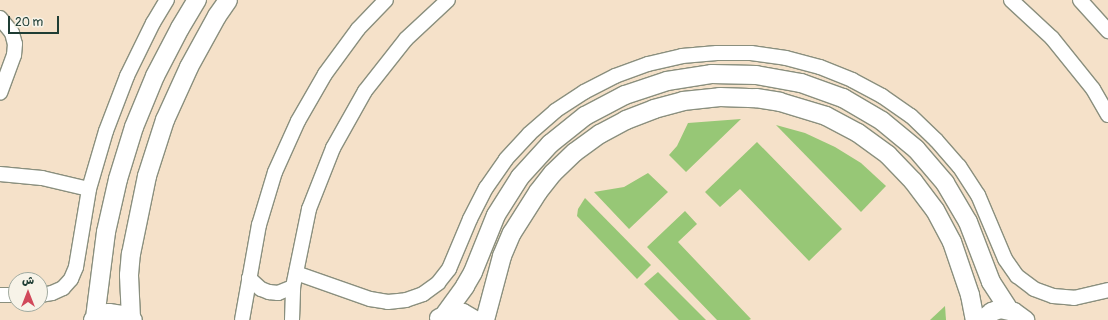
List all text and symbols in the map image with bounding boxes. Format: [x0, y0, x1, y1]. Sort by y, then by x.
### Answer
scale bar [10, 8, 61, 34]
text: 20 m [15, 15, 43, 30]
north arrow [8, 272, 48, 312]
text: ش [22, 274, 34, 287]

